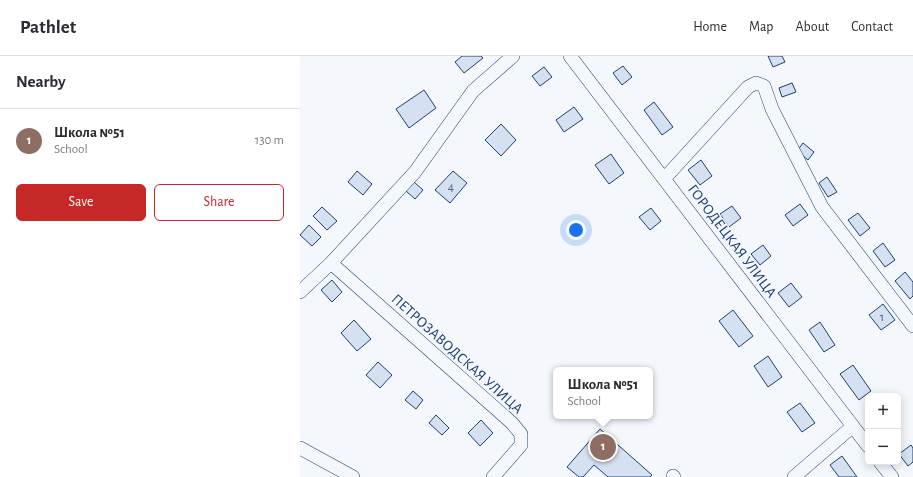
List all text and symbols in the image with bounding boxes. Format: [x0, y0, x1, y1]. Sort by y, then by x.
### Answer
text: Pathlet [20, 18, 76, 37]
text: Home [693, 20, 727, 34]
text: Map [749, 20, 773, 34]
text: About [795, 20, 829, 34]
text: Contact [851, 20, 893, 34]
text: Nearby [16, 73, 66, 90]
text: Школа №51 [54, 125, 125, 140]
text: 1 [27, 134, 31, 147]
text: 130 m [255, 134, 284, 147]
text: School [54, 143, 88, 156]
house number: 4 [448, 181, 454, 194]
street label: ГОРОДЕЦКАЯ УЛИЦА [685, 182, 779, 300]
button: Save [16, 184, 146, 221]
button: Share [154, 184, 284, 221]
your location [566, 220, 586, 240]
street label: ПЕТРОЗАВОДСКАЯ УЛИЦА [388, 291, 526, 417]
house number: 1 [880, 311, 884, 324]
popup [553, 367, 653, 419]
text: Школа №51 [568, 377, 638, 392]
map controls [865, 393, 901, 465]
button: + [865, 393, 901, 429]
text: School [568, 395, 601, 408]
button: − [865, 429, 901, 465]
pin: 1 [590, 432, 616, 462]

